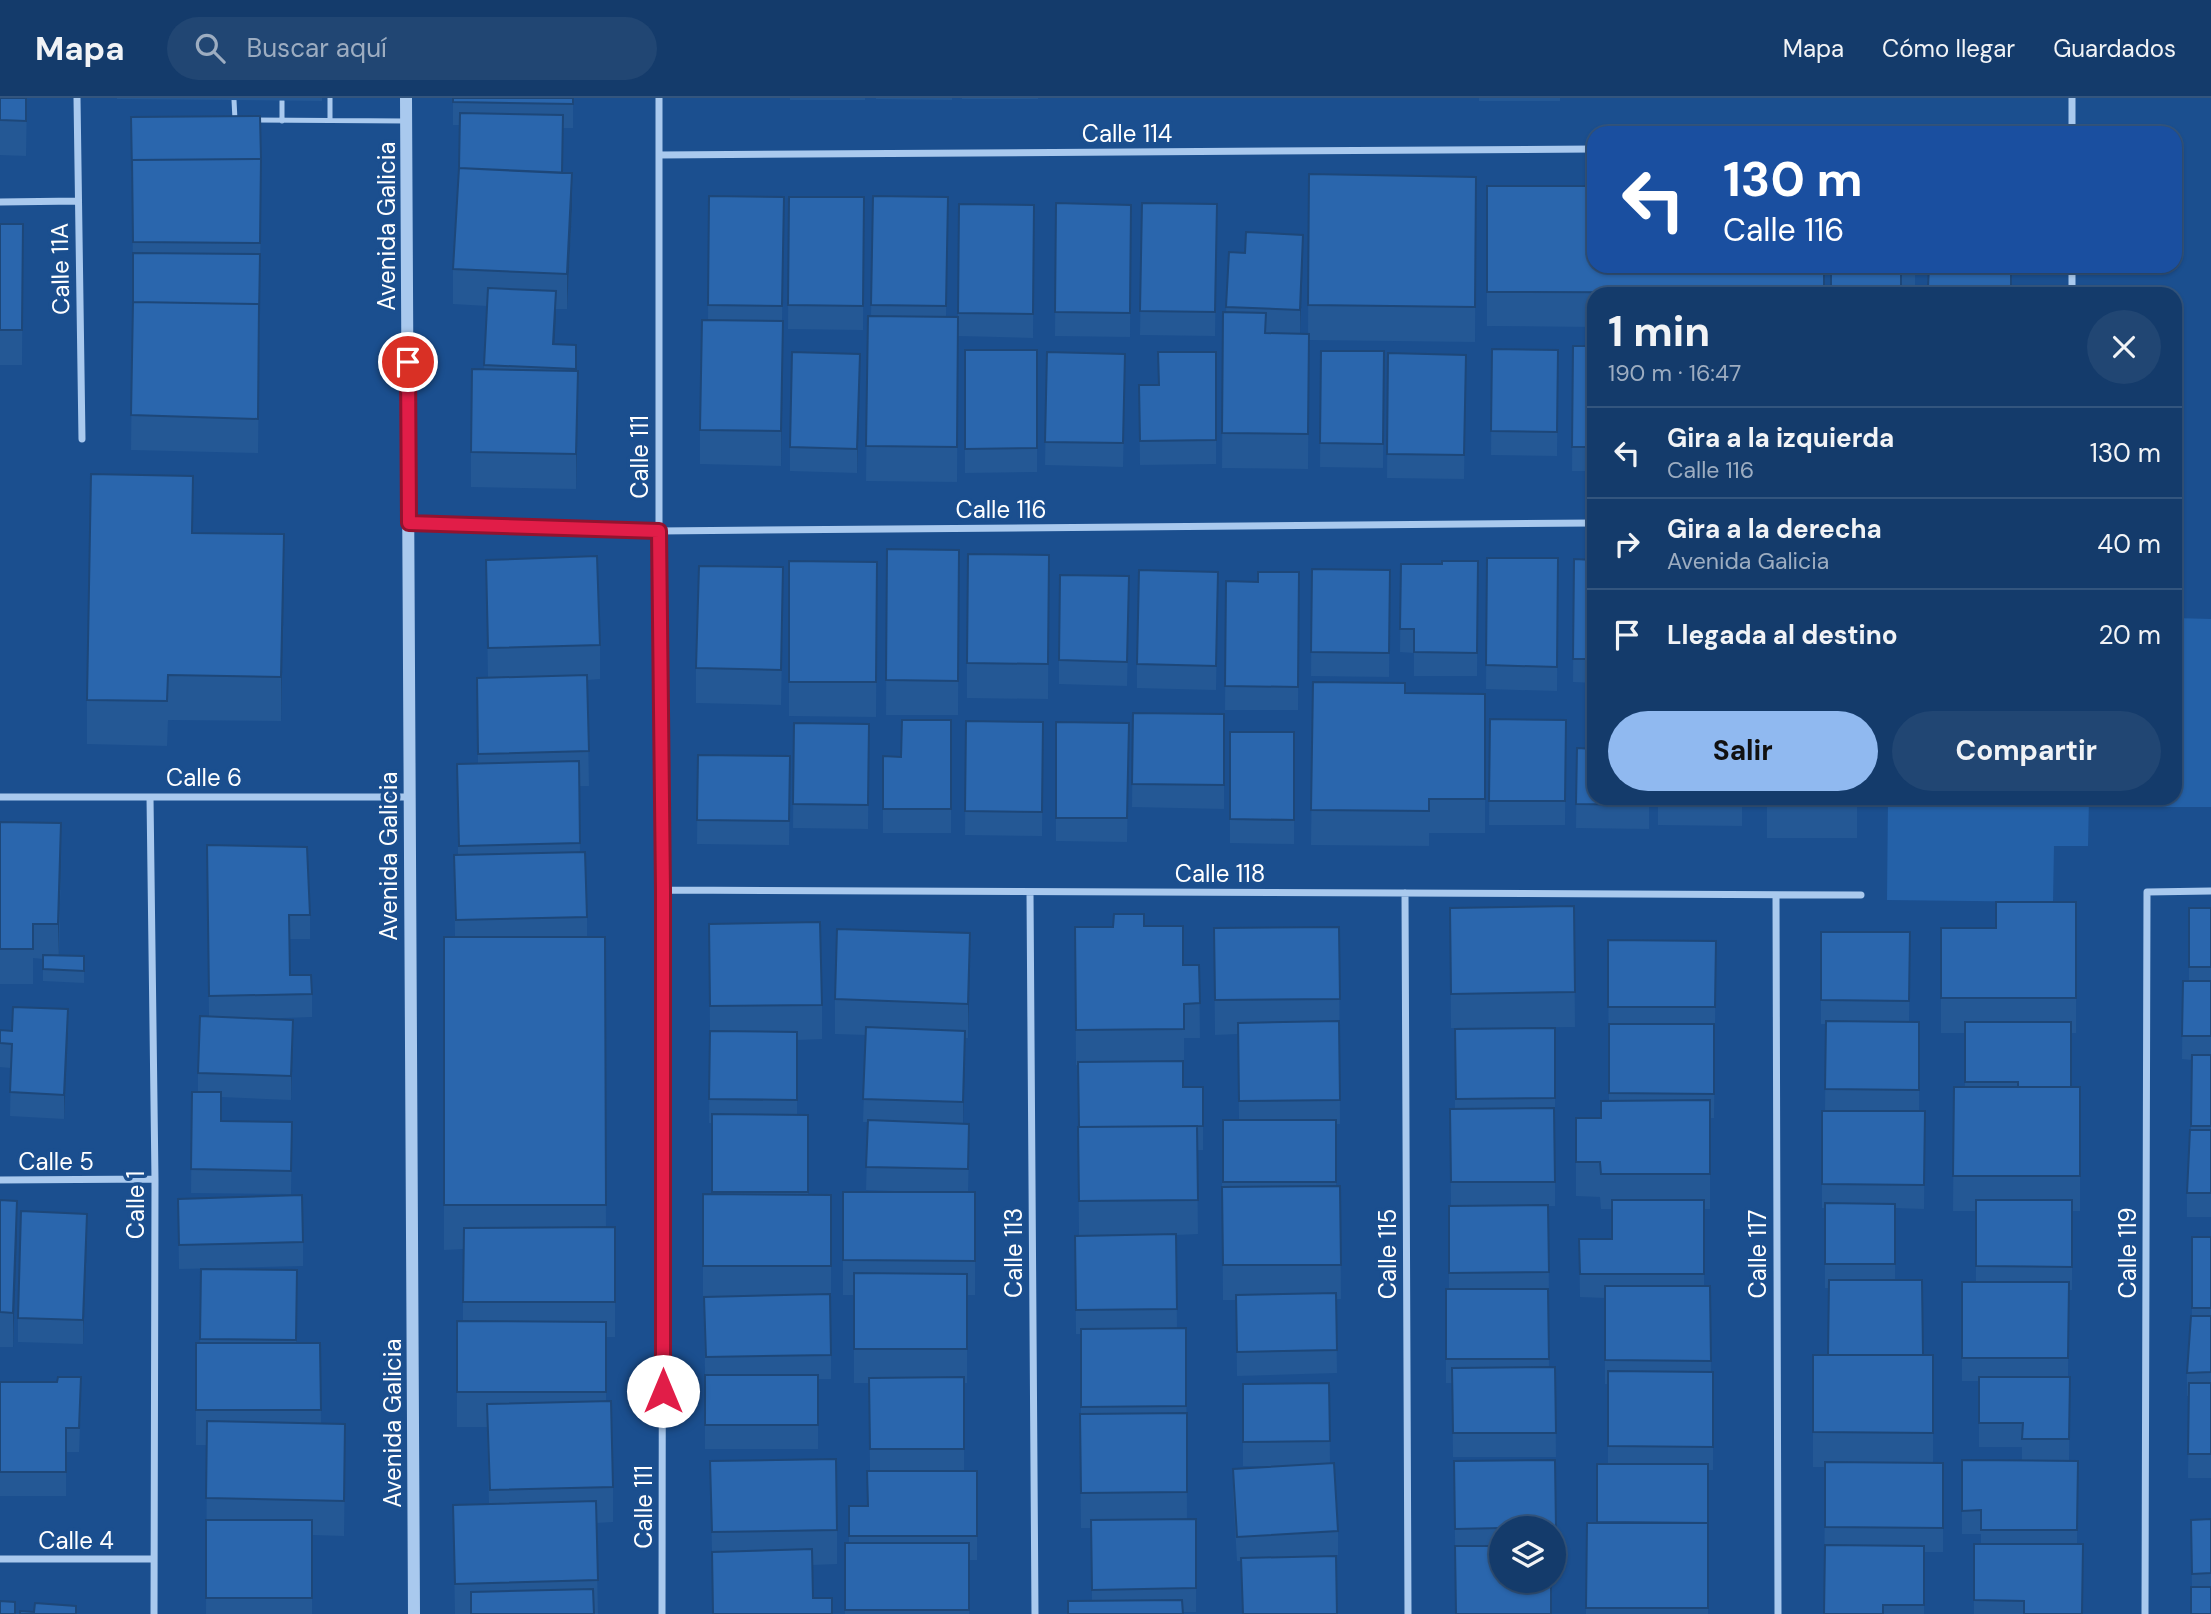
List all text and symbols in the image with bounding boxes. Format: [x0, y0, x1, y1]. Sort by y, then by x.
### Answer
search box [167, 17, 657, 80]
text: Mapa [35, 27, 125, 70]
icon: search [191, 29, 229, 67]
text: Buscar aquí [247, 31, 387, 65]
text: Mapa [1783, 33, 1844, 64]
text: Cómo llegar [1882, 33, 2015, 64]
text: Guardados [2053, 33, 2176, 64]
street label: Calle 114 [1082, 118, 1172, 149]
street label: Avenida Galicia [371, 141, 402, 311]
text: 130 m [1723, 147, 1863, 211]
icon: left [1608, 154, 1699, 245]
text: Calle 116 [1723, 209, 1844, 251]
street label: Calle 11A [44, 223, 76, 315]
text: 1 min [1608, 304, 1710, 359]
button: close [2087, 310, 2161, 384]
pin [378, 332, 438, 392]
icon: arrive [389, 343, 427, 381]
text: 190 m · 16:47 [1608, 358, 1741, 388]
street label: Calle 111 [624, 415, 655, 499]
text: Gira a la izquierda [1667, 421, 1894, 455]
icon: left [1608, 434, 1646, 472]
text: 130 m [2090, 436, 2161, 470]
text: Calle 116 [1667, 455, 1754, 485]
street label: Calle 116 [955, 494, 1047, 525]
text: Gira a la derecha [1667, 512, 1882, 546]
icon: right [1608, 525, 1646, 563]
text: 40 m [2097, 527, 2161, 561]
text: Avenida Galicia [1667, 546, 1829, 576]
icon: arrive [1608, 616, 1646, 654]
text: Llegada al destino [1667, 618, 1898, 652]
text: 20 m [2098, 618, 2161, 652]
button: Salir [1608, 711, 1878, 791]
button: Compartir [1892, 711, 2161, 791]
street label: Calle 6 [166, 762, 242, 793]
street label: Avenida Galicia [373, 771, 404, 941]
street label: Calle 118 [1175, 858, 1265, 889]
street label: Calle 5 [18, 1146, 94, 1177]
street label: Calle 1 [120, 1171, 151, 1239]
street label: Calle 119 [2112, 1207, 2143, 1299]
street label: Calle 113 [998, 1208, 1029, 1298]
street label: Calle 115 [1372, 1209, 1403, 1299]
street label: Calle 117 [1742, 1210, 1773, 1298]
street label: Avenida Galicia [377, 1338, 408, 1508]
position arrow [626, 1354, 700, 1428]
street label: Calle 111 [628, 1465, 659, 1549]
map controls [1489, 1516, 1566, 1593]
button: layers [1489, 1516, 1566, 1593]
street label: Calle 4 [38, 1525, 114, 1556]

